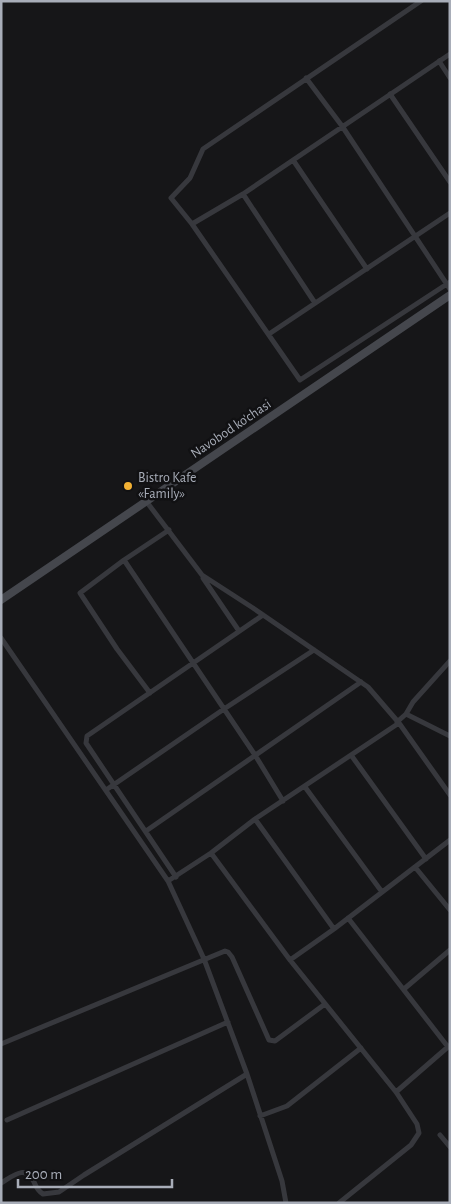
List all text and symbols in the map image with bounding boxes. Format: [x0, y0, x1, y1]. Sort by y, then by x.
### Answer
street label: Navobod ko'chasi [188, 397, 274, 461]
place label: Bistro Kafe «Family» [138, 471, 197, 501]
marker: Bistro Kafe «Family» [122, 480, 134, 492]
scale bar [18, 1156, 171, 1188]
text: 200 m [25, 1167, 62, 1182]

